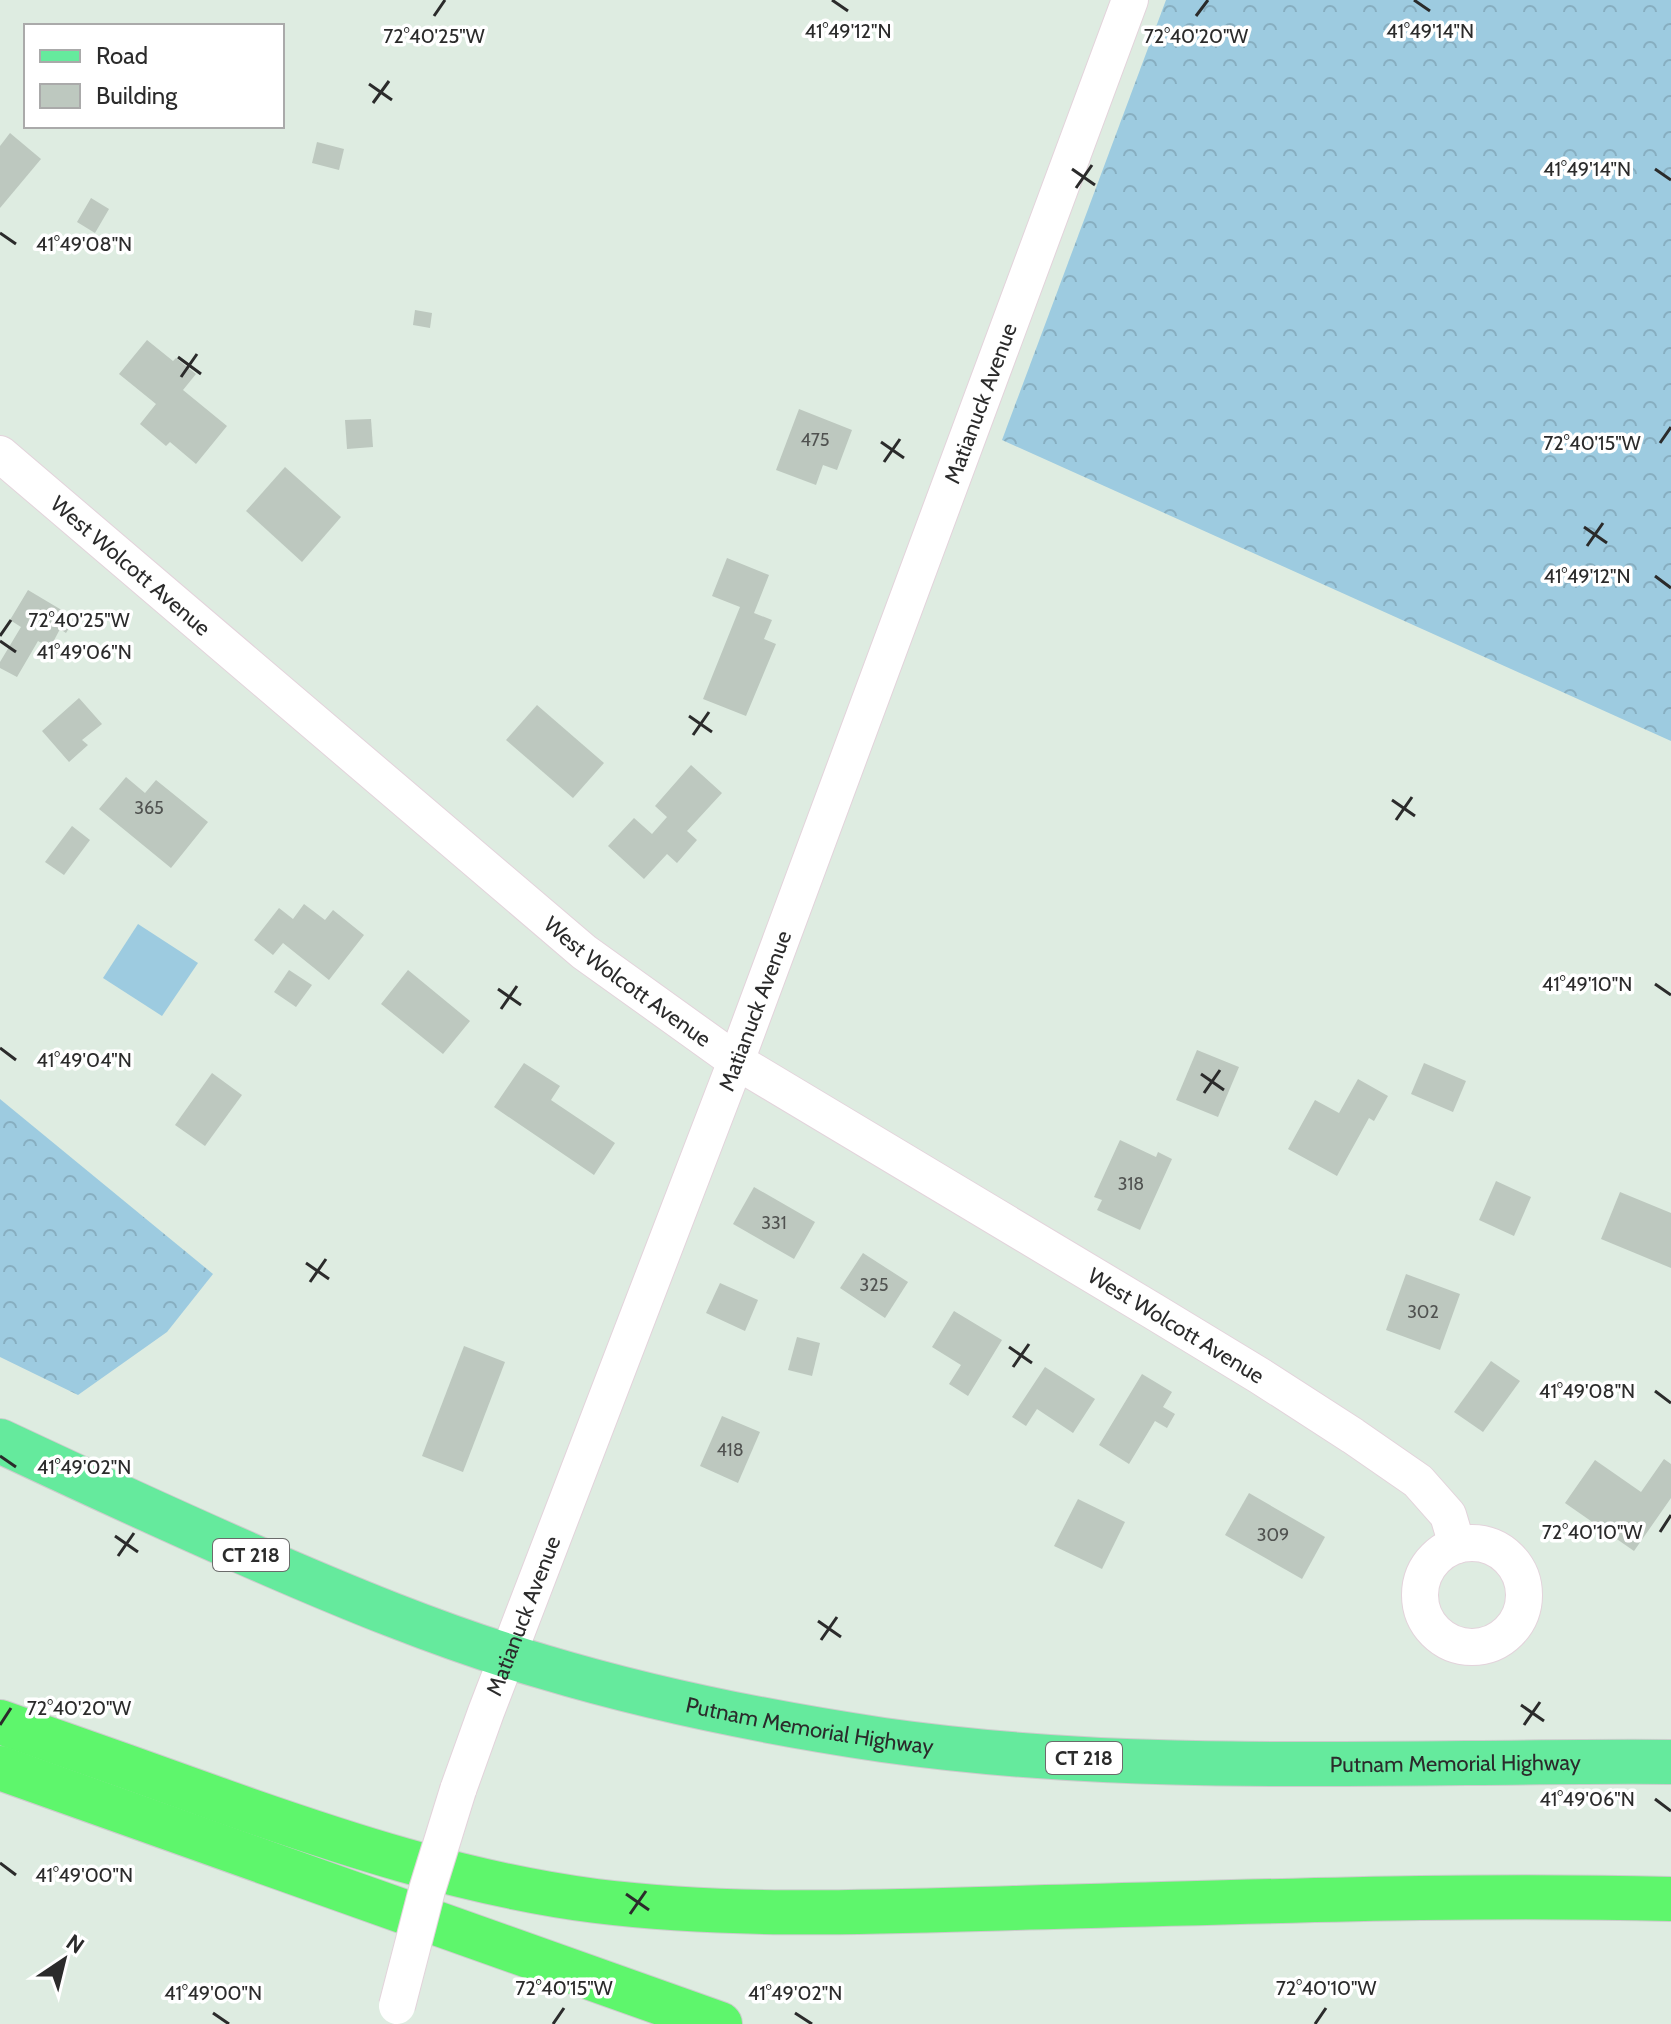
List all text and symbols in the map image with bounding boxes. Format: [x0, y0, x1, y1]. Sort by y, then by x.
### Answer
text: 41°49'12"N [804, 19, 892, 43]
text: 41°49'14"N [1386, 19, 1474, 43]
legend [24, 24, 284, 128]
text: 72°40'25"W [383, 24, 485, 48]
text: 72°40'20"W [1144, 24, 1248, 48]
text: Road [96, 41, 148, 70]
text: Building [96, 81, 178, 110]
text: 41°49'14"N [1543, 157, 1631, 181]
text: 41°49'08"N [36, 232, 132, 256]
street label: Matianuck Avenue [938, 319, 1022, 487]
house number: 475 [800, 429, 830, 451]
text: 72°40'15"W [1543, 431, 1641, 455]
street label: West Wolcott Avenue [46, 490, 216, 641]
text: 41°49'12"N [1543, 564, 1631, 588]
text: 72°40'25"W [28, 608, 130, 632]
text: 41°49'06"N [36, 640, 132, 664]
house number: 365 [134, 797, 164, 819]
street label: West Wolcott Avenue [539, 910, 716, 1052]
street label: Matianuck Avenue [712, 927, 797, 1095]
text: 41°49'10"N [1542, 972, 1632, 996]
text: 41°49'04"N [36, 1048, 132, 1072]
house number: 318 [1118, 1173, 1144, 1195]
house number: 331 [761, 1212, 787, 1234]
street label: West Wolcott Avenue [1083, 1262, 1269, 1389]
house number: 325 [860, 1274, 888, 1296]
house number: 302 [1407, 1301, 1439, 1323]
text: 41°49'08"N [1539, 1379, 1635, 1403]
house number: 418 [716, 1439, 744, 1461]
text: 41°49'02"N [37, 1455, 131, 1479]
text: 72°40'10"W [1542, 1520, 1642, 1544]
house number: 309 [1257, 1524, 1289, 1546]
street label: Matianuck Avenue [480, 1532, 566, 1700]
road number: CT 218 [213, 1539, 289, 1571]
street label: Putnam Memorial Highway [683, 1691, 935, 1760]
text: 72°40'20"W [27, 1696, 131, 1720]
road number: CT 218 [1046, 1742, 1122, 1774]
street label: Putnam Memorial Highway [1330, 1748, 1581, 1778]
text: 41°49'06"N [1539, 1787, 1635, 1811]
text: 41°49'00"N [35, 1863, 133, 1887]
north arrow [24, 1920, 104, 2000]
text: N [61, 1929, 89, 1960]
text: 72°40'15"W [515, 1976, 613, 2000]
text: 72°40'10"W [1276, 1976, 1376, 2000]
text: 41°49'00"N [164, 1981, 262, 2005]
text: 41°49'02"N [748, 1981, 842, 2005]

